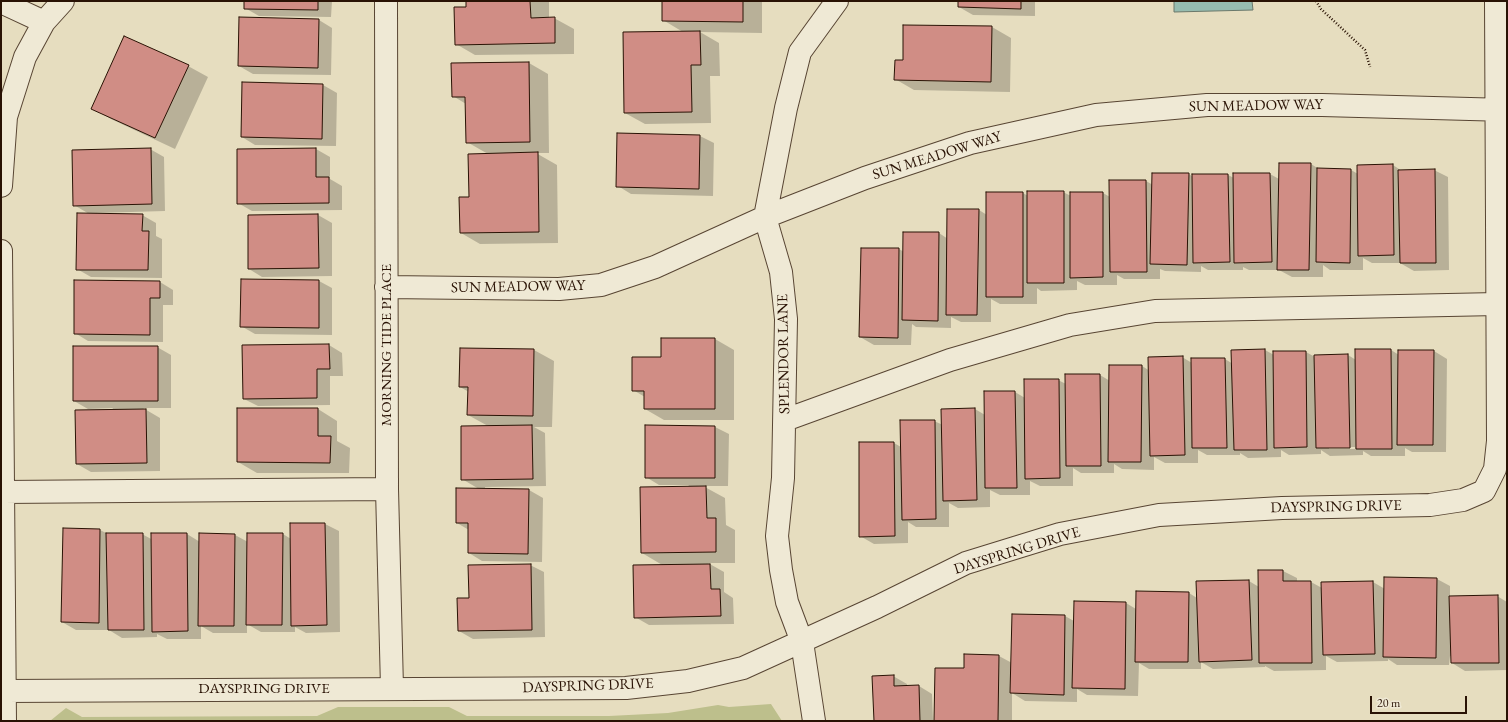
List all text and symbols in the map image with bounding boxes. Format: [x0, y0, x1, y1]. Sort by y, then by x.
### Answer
street label: SUN MEADOW WAY [1189, 96, 1323, 116]
street label: SUN MEADOW WAY [870, 128, 1004, 184]
street label: MORNING TIDE PLACE [378, 264, 396, 426]
street label: SUN MEADOW WAY [451, 277, 585, 297]
street label: SPLENDOR LANE [774, 294, 794, 414]
street label: DAYSPRING DRIVE [1270, 497, 1402, 517]
street label: DAYSPRING DRIVE [952, 523, 1082, 579]
street label: DAYSPRING DRIVE [522, 675, 654, 697]
street label: DAYSPRING DRIVE [198, 680, 330, 698]
scale bar [1372, 688, 1469, 714]
text: 20 m [1377, 695, 1400, 711]

